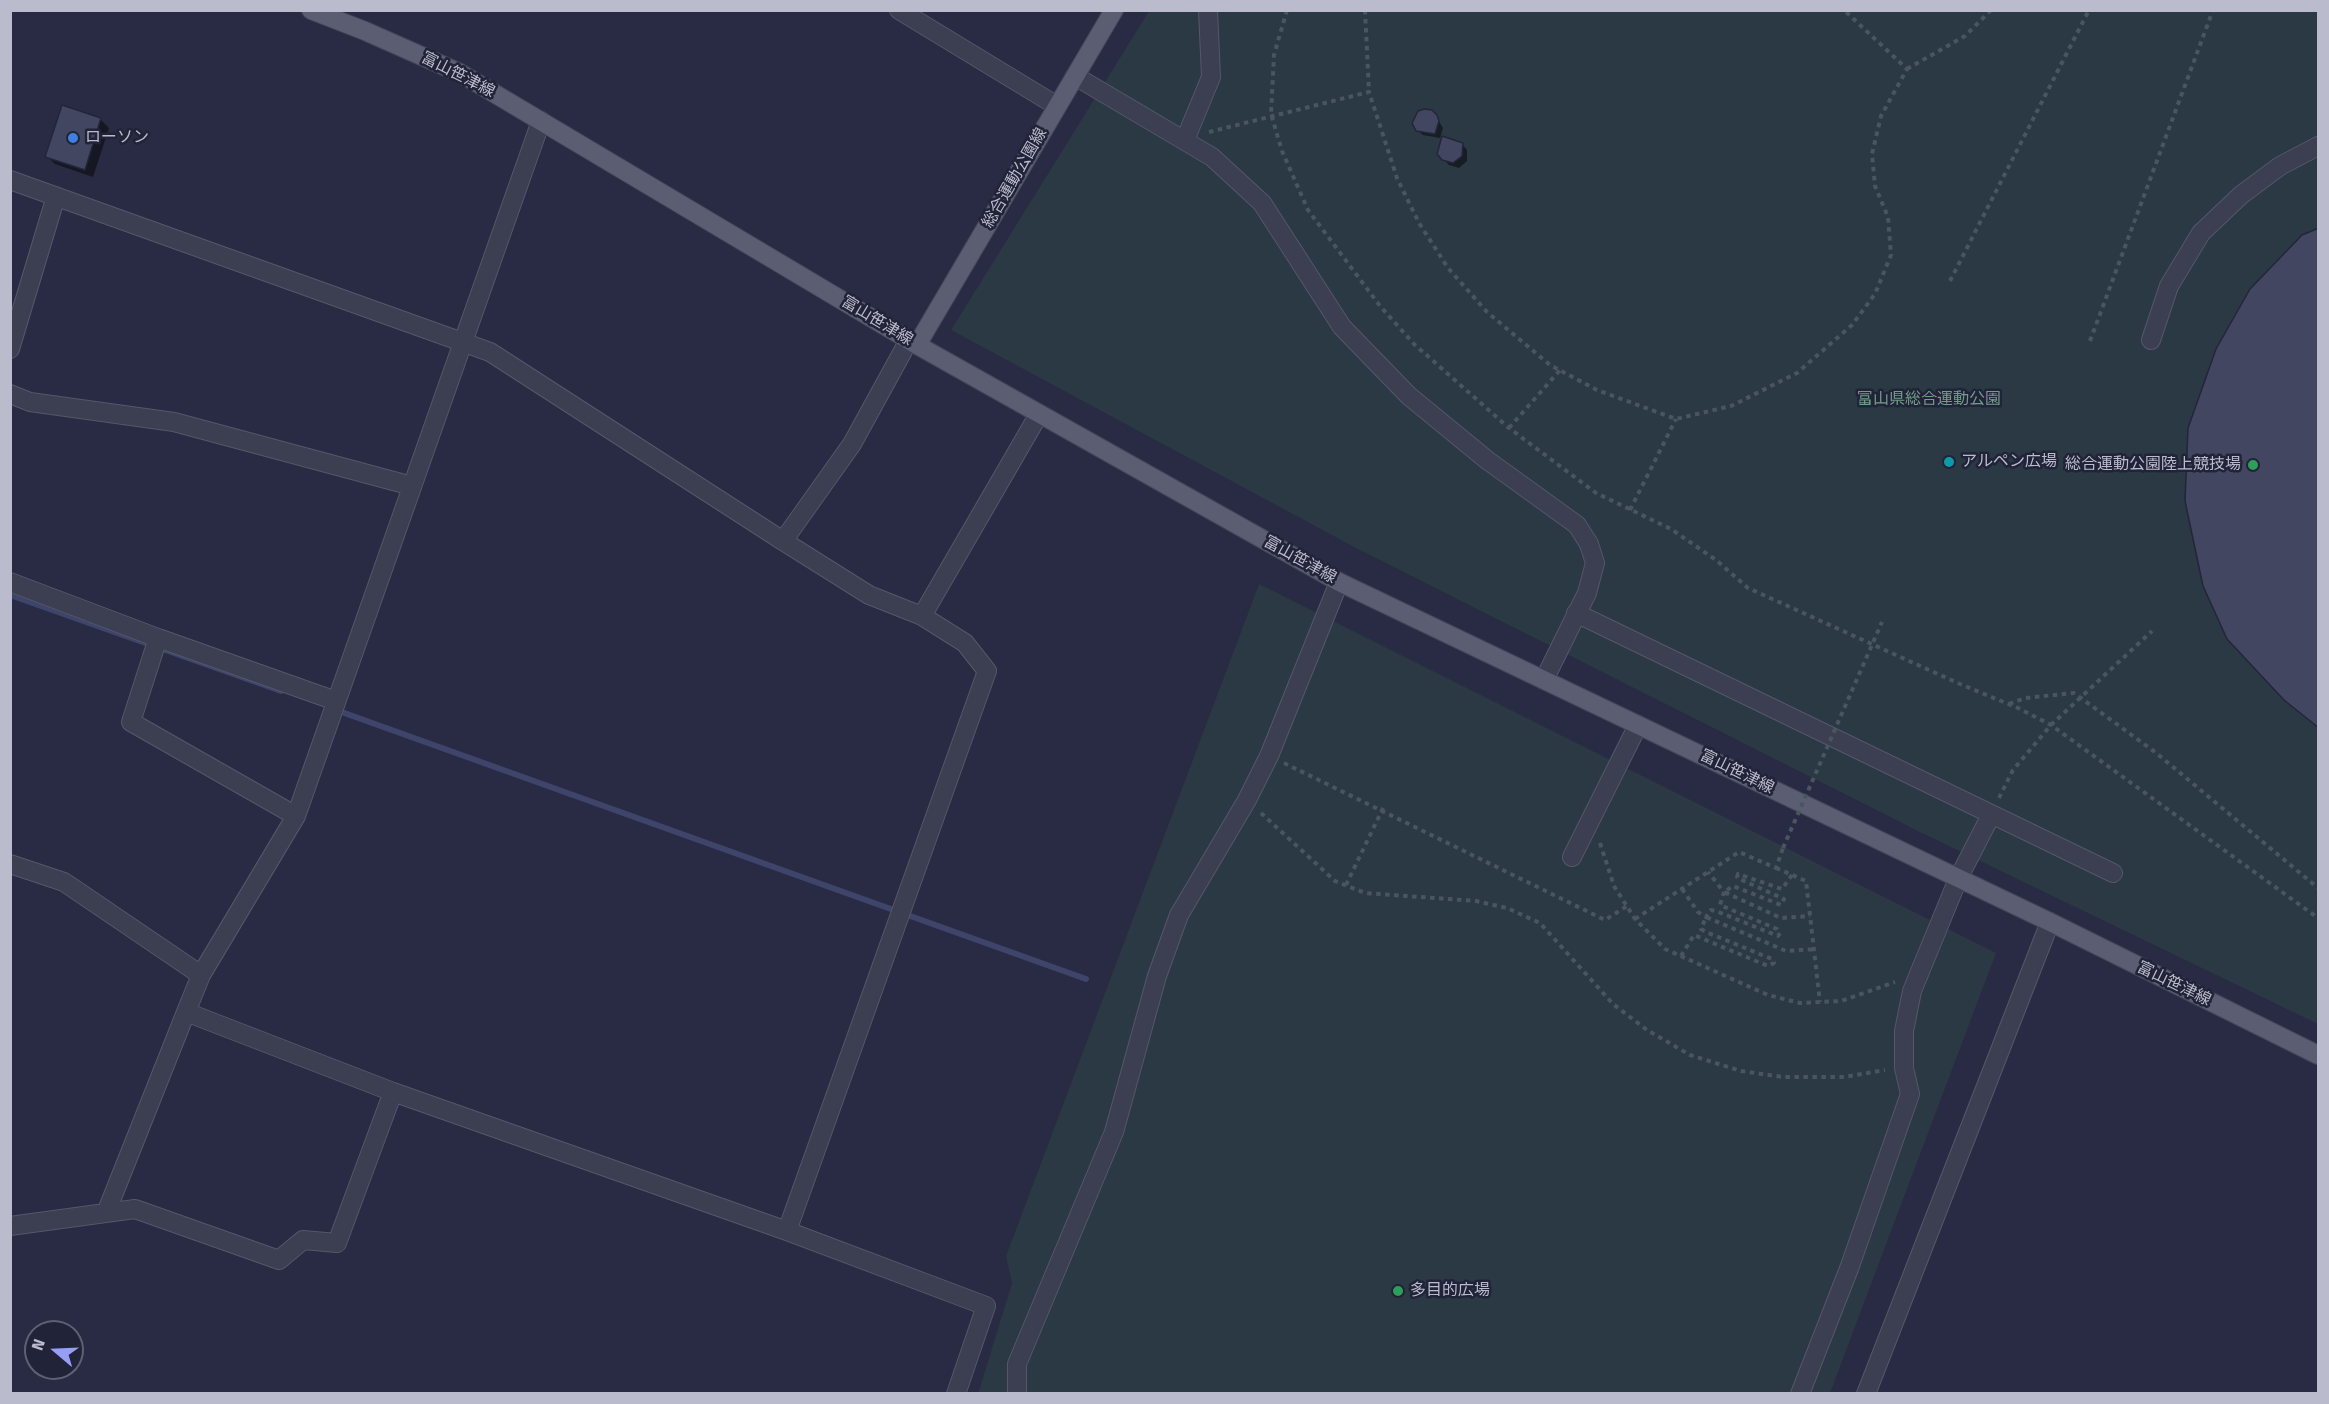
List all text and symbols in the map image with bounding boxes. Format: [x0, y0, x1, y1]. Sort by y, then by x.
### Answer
street label: 富山笹津線 [418, 48, 498, 102]
street label: 総合運動公園線 [979, 125, 1051, 231]
place label: ローソン [85, 128, 149, 148]
marker: ローソン [66, 131, 80, 145]
street label: 富山笹津線 [838, 292, 916, 350]
park label: 富山県総合運動公園 [1857, 390, 2001, 410]
place label: アルペン広場 [1961, 452, 2057, 472]
marker: アルペン広場 [1942, 455, 1956, 469]
place label: 総合運動公園陸上競技場 [2065, 455, 2241, 475]
marker: 総合運動公園陸上競技場 [2246, 458, 2260, 472]
street label: 富山笹津線 [1260, 532, 1340, 588]
street label: 富山笹津線 [1697, 746, 1777, 798]
street label: 富山笹津線 [2134, 958, 2214, 1010]
place label: 多目的広場 [1410, 1281, 1490, 1301]
marker: 多目的広場 [1391, 1284, 1405, 1298]
north arrow [24, 1320, 84, 1380]
text: N [28, 1337, 49, 1353]

